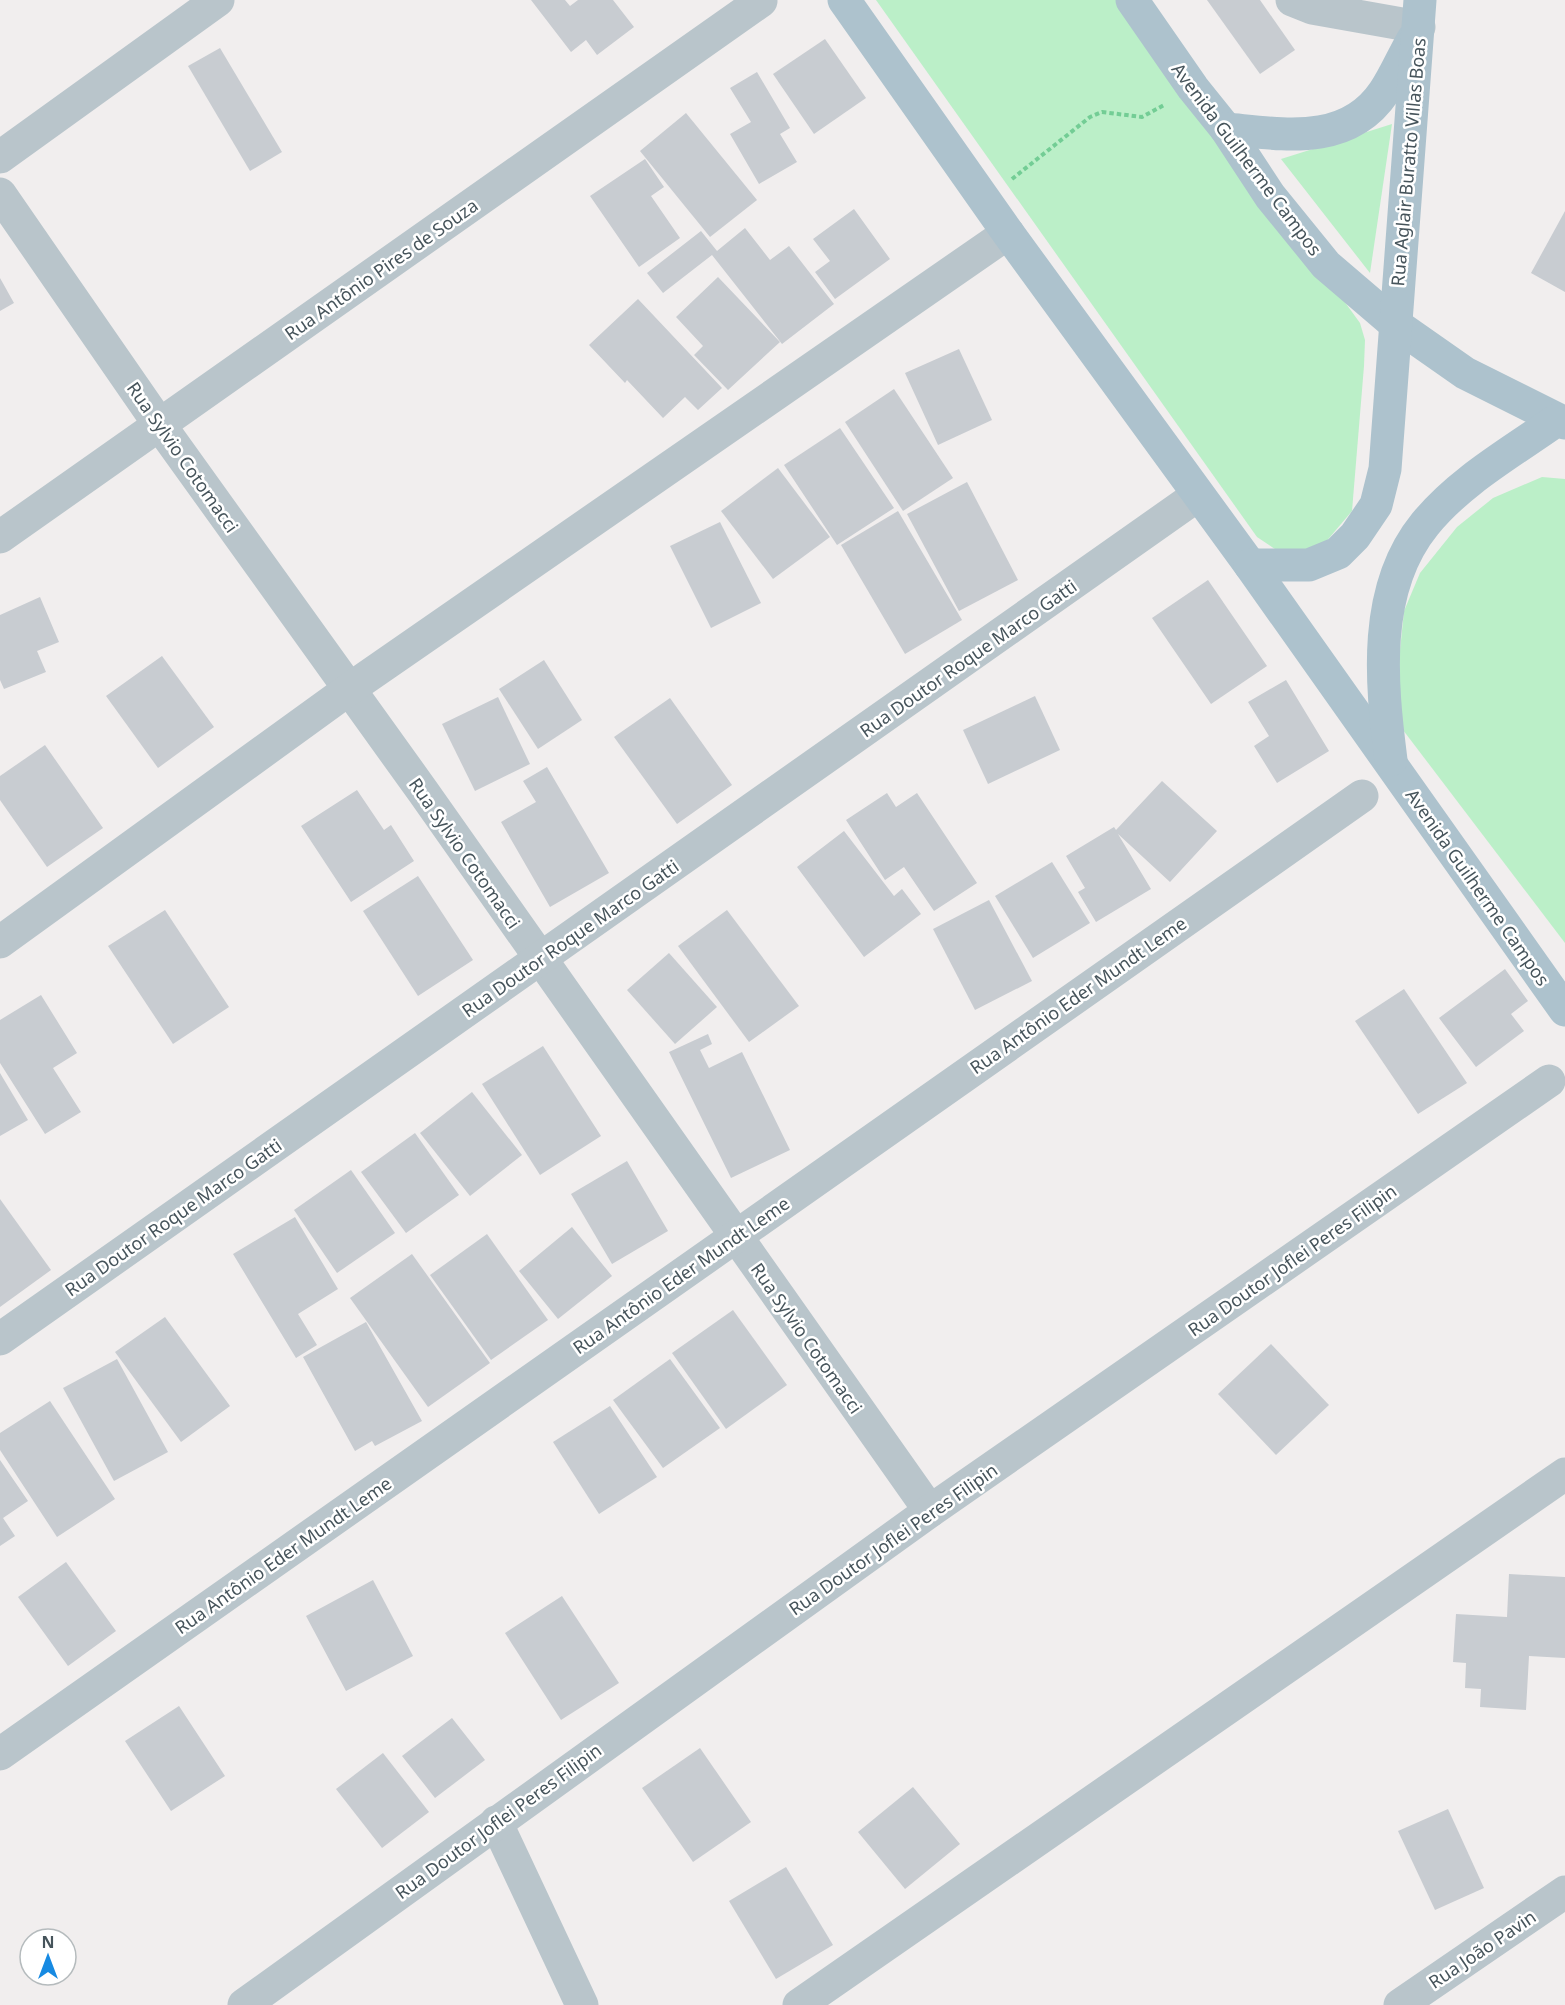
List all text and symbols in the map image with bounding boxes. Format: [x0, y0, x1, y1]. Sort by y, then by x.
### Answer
street label: Rua Aglair Buratto Villas Boas [1385, 37, 1431, 287]
street label: Avenida Guilherme Campos [1167, 58, 1327, 260]
street label: Rua Antônio Pires de Souza [280, 193, 482, 345]
street label: Rua Sylvio Cotomacci [122, 377, 244, 537]
street label: Rua Doutor Roque Marco Gatti [855, 574, 1081, 742]
street label: Rua Sylvio Cotomacci [404, 773, 526, 933]
street label: Avenida Guilherme Campos [1401, 784, 1555, 990]
street label: Rua Doutor Roque Marco Gatti [457, 854, 683, 1022]
street label: Rua Antônio Eder Mundt Leme [965, 911, 1191, 1079]
street label: Rua Doutor Roque Marco Gatti [60, 1133, 286, 1301]
street label: Rua Doutor Joflei Peres Filipin [1183, 1179, 1401, 1341]
street label: Rua Antônio Eder Mundt Leme [568, 1191, 794, 1359]
street label: Rua Sylvio Cotomacci [746, 1258, 868, 1418]
street label: Rua Doutor Joflei Peres Filipin [784, 1458, 1002, 1620]
street label: Rua Antônio Eder Mundt Leme [170, 1471, 396, 1639]
street label: Rua Doutor Joflei Peres Filipin [390, 1738, 606, 1904]
street label: Rua João Pavin [1424, 1904, 1540, 1994]
north arrow [18, 1927, 78, 1987]
text: N [41, 1931, 55, 1953]

